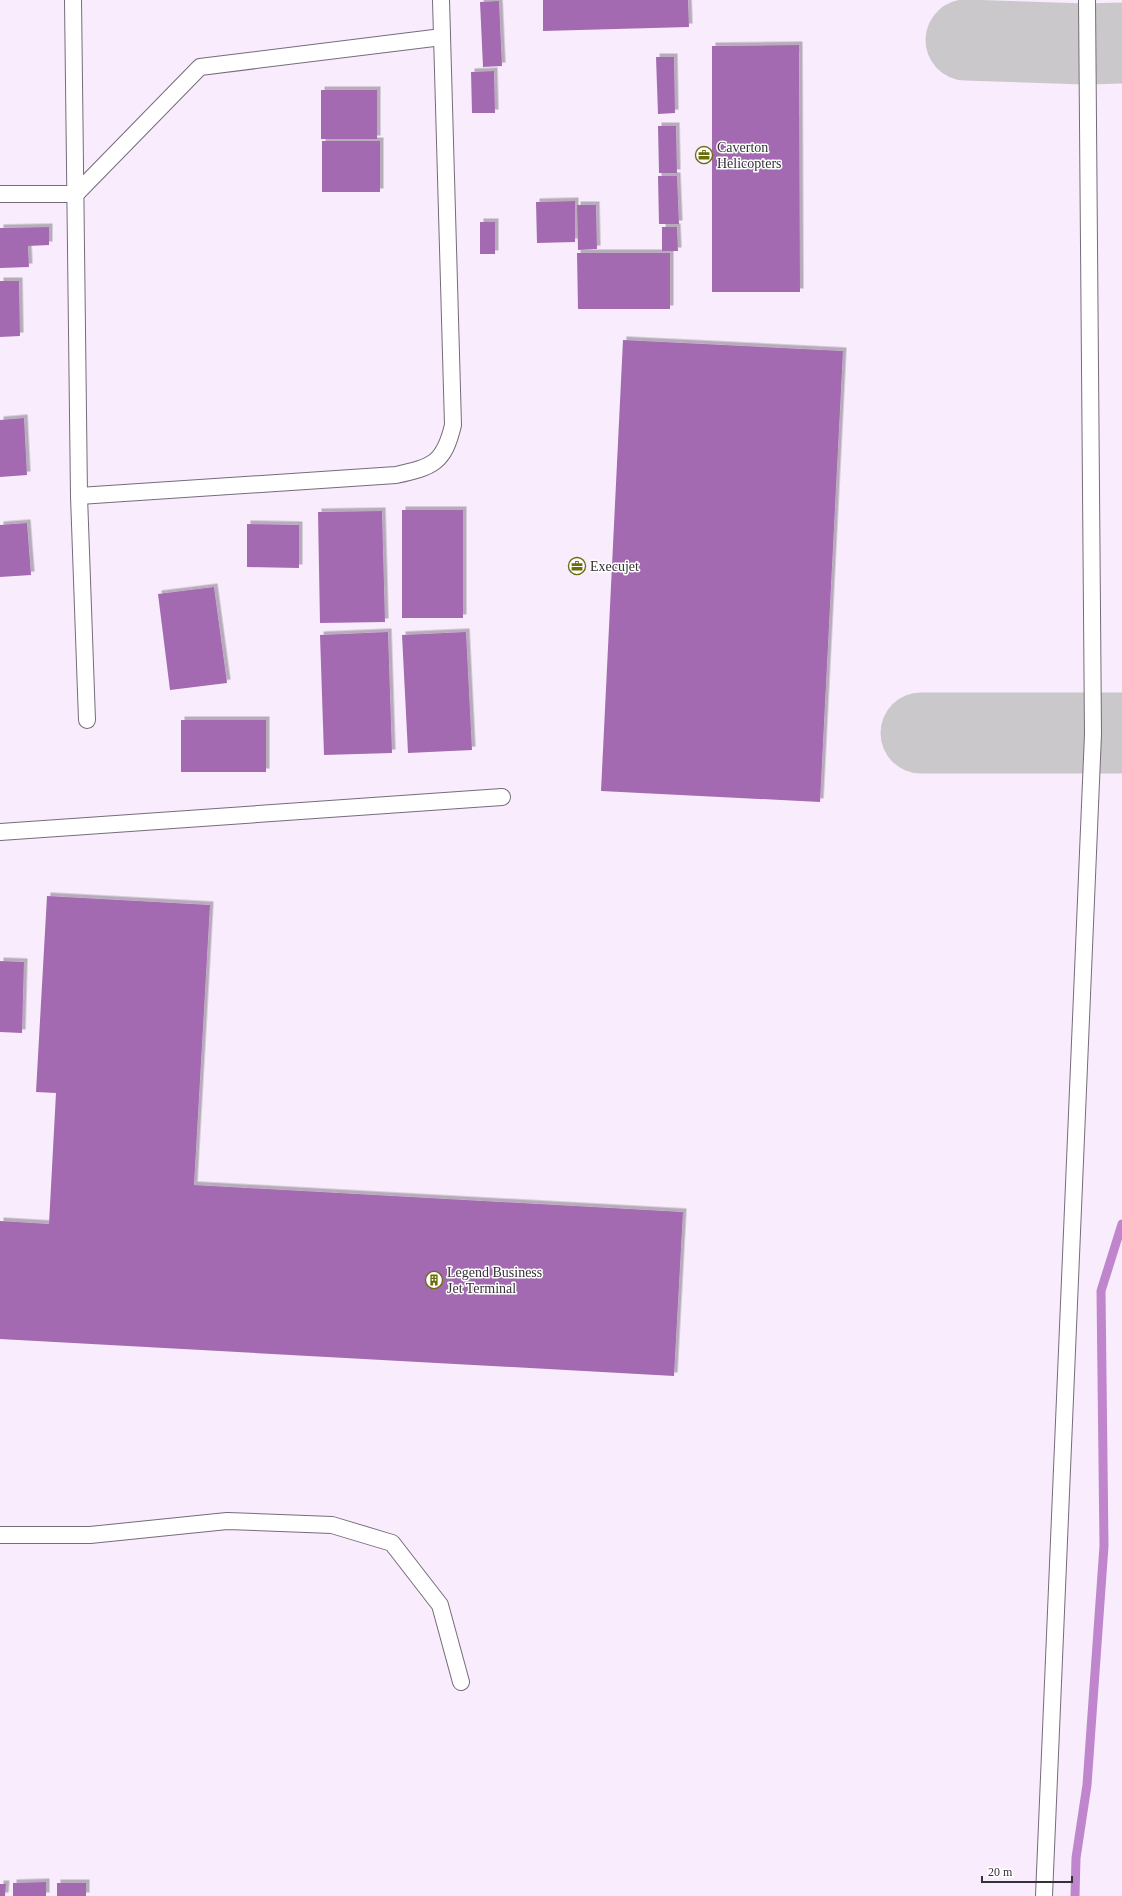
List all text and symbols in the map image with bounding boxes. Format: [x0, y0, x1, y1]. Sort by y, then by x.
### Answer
place label: Caverton Helicopters [717, 140, 782, 171]
office icon: Caverton Helicopters [694, 145, 714, 165]
office icon: Execujet [567, 556, 587, 576]
place label: Execujet [590, 559, 639, 574]
place label: Legend Business Jet Terminal [447, 1265, 542, 1296]
building icon: Legend Business Jet Terminal [424, 1270, 444, 1290]
scale bar [982, 1858, 1072, 1884]
text: 20 m [988, 1865, 1013, 1879]

